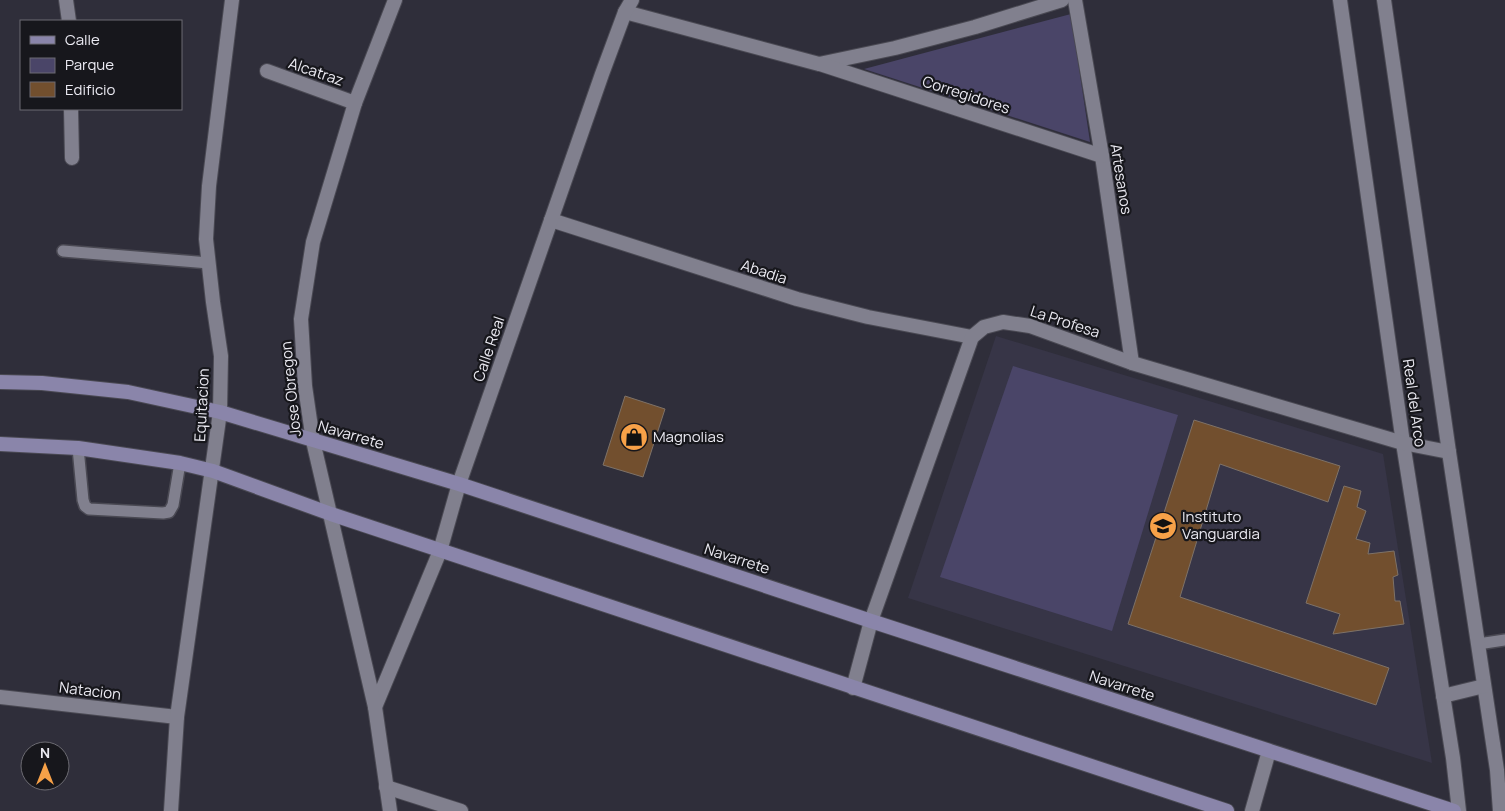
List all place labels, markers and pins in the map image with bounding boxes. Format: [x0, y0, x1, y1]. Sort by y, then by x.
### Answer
shop icon: Magnolias [619, 422, 649, 452]
place label: Magnolias [653, 426, 724, 447]
place label: Instituto Vanguardia [1182, 506, 1260, 544]
school or university icon: Instituto Vanguardia [1148, 511, 1178, 541]

